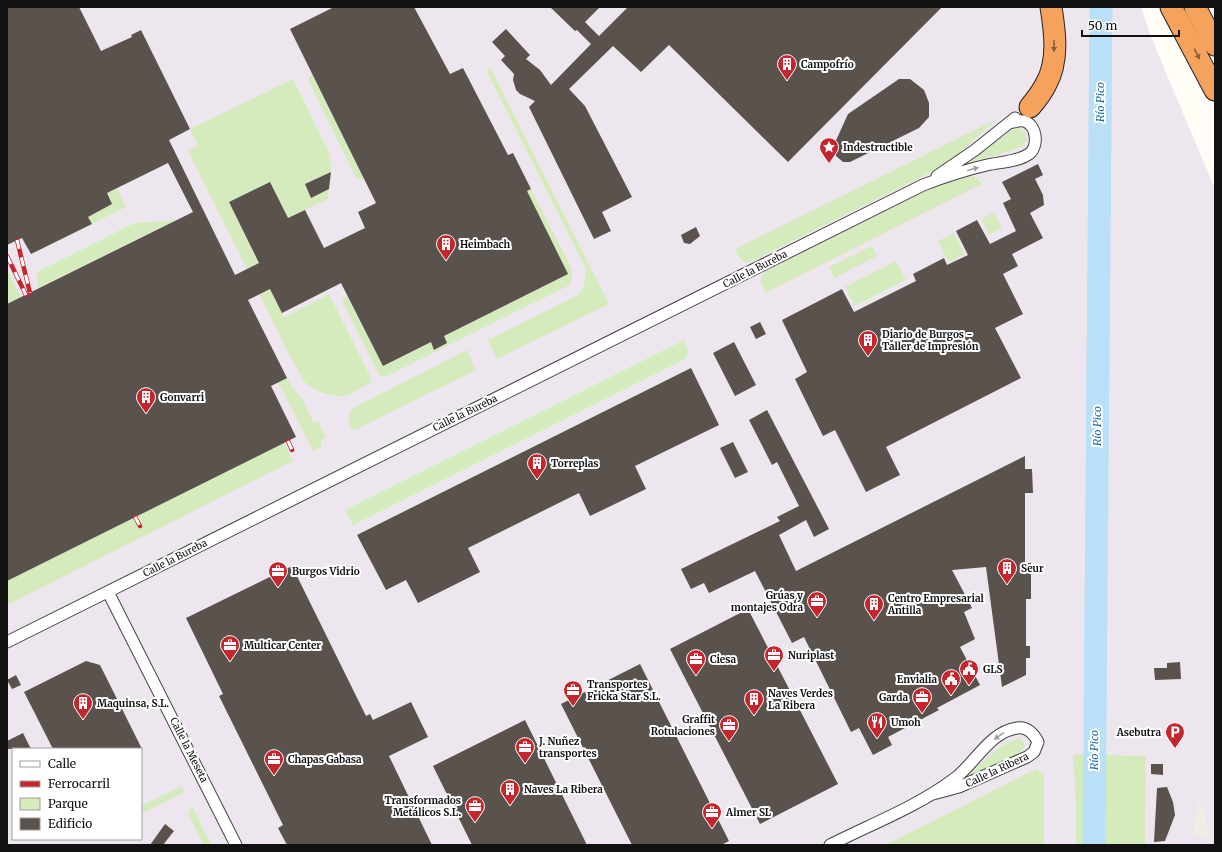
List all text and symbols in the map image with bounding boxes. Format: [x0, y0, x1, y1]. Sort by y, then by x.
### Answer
scale bar [1082, 12, 1179, 38]
text: 50 m [1088, 18, 1117, 33]
one-way arrow [1051, 40, 1057, 53]
one-way arrow [1193, 48, 1200, 59]
building icon: Campofrío [776, 53, 798, 81]
place label: Campofrío [801, 58, 854, 71]
water label: Río Pico [1093, 82, 1107, 122]
place icon: Indestructible [818, 136, 840, 164]
place label: Indestructible [843, 141, 913, 154]
one-way arrow [967, 165, 980, 171]
building icon: Heimbach [435, 233, 457, 261]
place label: Heimbach [460, 238, 511, 251]
street label: Calle la Bureba [721, 247, 790, 291]
place label: Diario de Burgos - Taller de Impresión [882, 328, 979, 353]
building icon: Diario de Burgos - Taller de Impresión [857, 329, 879, 357]
building icon: Gonvarri [135, 386, 157, 414]
place label: Gonvarri [160, 391, 205, 404]
street label: Calle la Bureba [430, 391, 500, 434]
water label: Río Pico [1090, 406, 1104, 446]
building icon: Torreplas [526, 452, 548, 480]
place label: Torreplas [551, 457, 599, 470]
street label: Calle la Bureba [141, 536, 210, 580]
building icon: Seur [996, 557, 1018, 585]
office icon: Burgos Vidrio [267, 560, 289, 588]
place label: Seur [1021, 562, 1044, 575]
place label: Burgos Vidrio [292, 565, 360, 578]
place label: Grúas y montajes Odra [731, 589, 803, 614]
office icon: Grúas y montajes Odra [806, 590, 828, 618]
place label: Centro Empresarial Antilla [887, 592, 985, 617]
building icon: Centro Empresarial Antilla [863, 593, 885, 621]
office icon: Multicar Center [219, 634, 241, 662]
place label: Multicar Center [244, 639, 321, 652]
office icon: Nuriplast [763, 644, 785, 672]
office icon: Ciesa [685, 648, 707, 676]
place label: Nuriplast [788, 649, 834, 662]
place label: Ciesa [710, 653, 737, 666]
public building icon: GLS [958, 658, 980, 686]
place label: GLS [983, 663, 1003, 676]
public building icon: Envialia [940, 668, 962, 696]
place label: Envialia [897, 673, 937, 686]
place label: Transportes Fricka Star S.L. [587, 678, 661, 703]
office icon: Transportes Fricka Star S.L. [562, 679, 584, 707]
office icon: Garda [911, 686, 933, 714]
place label: Naves Verdes La Ribera [768, 687, 833, 712]
building icon: Naves Verdes La Ribera [743, 688, 765, 716]
place label: Garda [879, 691, 908, 704]
building icon: Maquinsa, S.L. [72, 692, 94, 720]
place label: Maquinsa, S.L. [97, 697, 169, 710]
restaurant icon: Umoh [866, 711, 888, 739]
place label: Graffit Rotulaciones [651, 713, 715, 738]
office icon: Graffit Rotulaciones [718, 714, 740, 742]
street label: Calle la Meseta [167, 715, 211, 785]
place label: Umoh [891, 716, 921, 729]
parking icon: Asebutra [1164, 721, 1186, 749]
place label: Asebutra [1116, 726, 1161, 739]
water label: Río Pico [1087, 730, 1101, 770]
one-way arrow [993, 732, 1004, 740]
place label: J. Nuñez transportes [538, 735, 597, 760]
office icon: J. Nuñez transportes [514, 736, 536, 764]
legend [12, 748, 142, 840]
office icon: Chapas Gabasa [263, 748, 285, 776]
street label: Calle la Ribera [963, 749, 1031, 790]
place label: Chapas Gabasa [288, 753, 362, 766]
text: Calle [48, 756, 76, 771]
text: Ferrocarril [48, 776, 110, 791]
building icon: Naves La Ribera [499, 778, 521, 806]
place label: Naves La Ribera [524, 783, 603, 796]
place label: Transformados Metálicos S.L. [384, 794, 461, 819]
office icon: Transformados Metálicos S.L. [464, 795, 486, 823]
text: Parque [48, 796, 88, 811]
office icon: Almer SL [701, 801, 723, 829]
place label: Almer SL [725, 806, 772, 819]
text: Edificio [48, 816, 92, 831]

